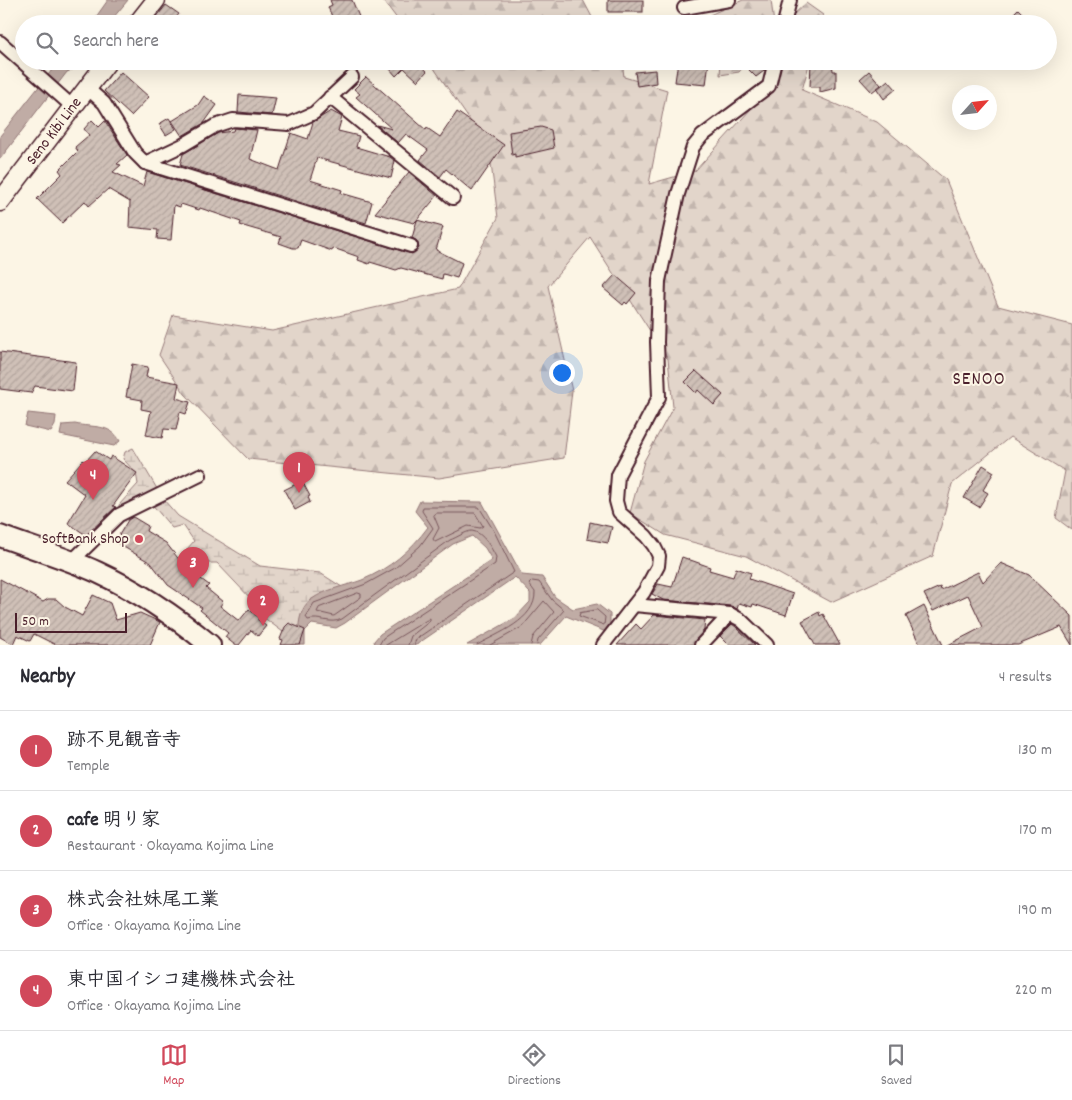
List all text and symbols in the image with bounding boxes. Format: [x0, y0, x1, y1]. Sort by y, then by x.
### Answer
search box [15, 15, 1057, 70]
icon: search [33, 29, 61, 57]
text: Search here [73, 29, 159, 56]
north arrow [952, 85, 997, 130]
street label: Seno Kibi Line [21, 93, 88, 170]
your location [549, 360, 575, 386]
district label: SENOO [952, 367, 1006, 394]
pin: 1 [283, 452, 315, 493]
pin: 4 [77, 459, 109, 500]
place label: SoftBank Shop [42, 528, 129, 551]
marker: SoftBank Shop [133, 533, 145, 545]
pin: 3 [177, 547, 209, 588]
pin: 2 [247, 585, 279, 626]
scale bar [15, 610, 128, 633]
text: 50 m [22, 612, 49, 632]
text: Nearby [20, 663, 75, 693]
text: 4 results [999, 666, 1052, 689]
text: 跡不見観音寺 [67, 728, 181, 755]
text: 1 [34, 739, 38, 762]
text: 130 m [1018, 739, 1052, 762]
text: Temple [67, 755, 110, 778]
text: cafe 明り家 [67, 808, 160, 835]
text: 2 [33, 819, 40, 842]
text: 170 m [1019, 819, 1052, 842]
text: Restaurant · Okayama Kojima Line [67, 835, 274, 858]
text: 株式会社妹尾工業 [67, 888, 219, 915]
text: 3 [32, 899, 40, 922]
text: 190 m [1018, 899, 1052, 922]
text: Office · Okayama Kojima Line [67, 915, 241, 938]
text: 東中国イシコ建機株式会社 [67, 968, 295, 995]
text: 4 [33, 979, 39, 1002]
text: 220 m [1015, 979, 1052, 1002]
text: Office · Okayama Kojima Line [67, 995, 241, 1018]
tab: Map [160, 1041, 188, 1091]
tab: Directions [508, 1041, 561, 1091]
tab: Saved [881, 1041, 912, 1091]

